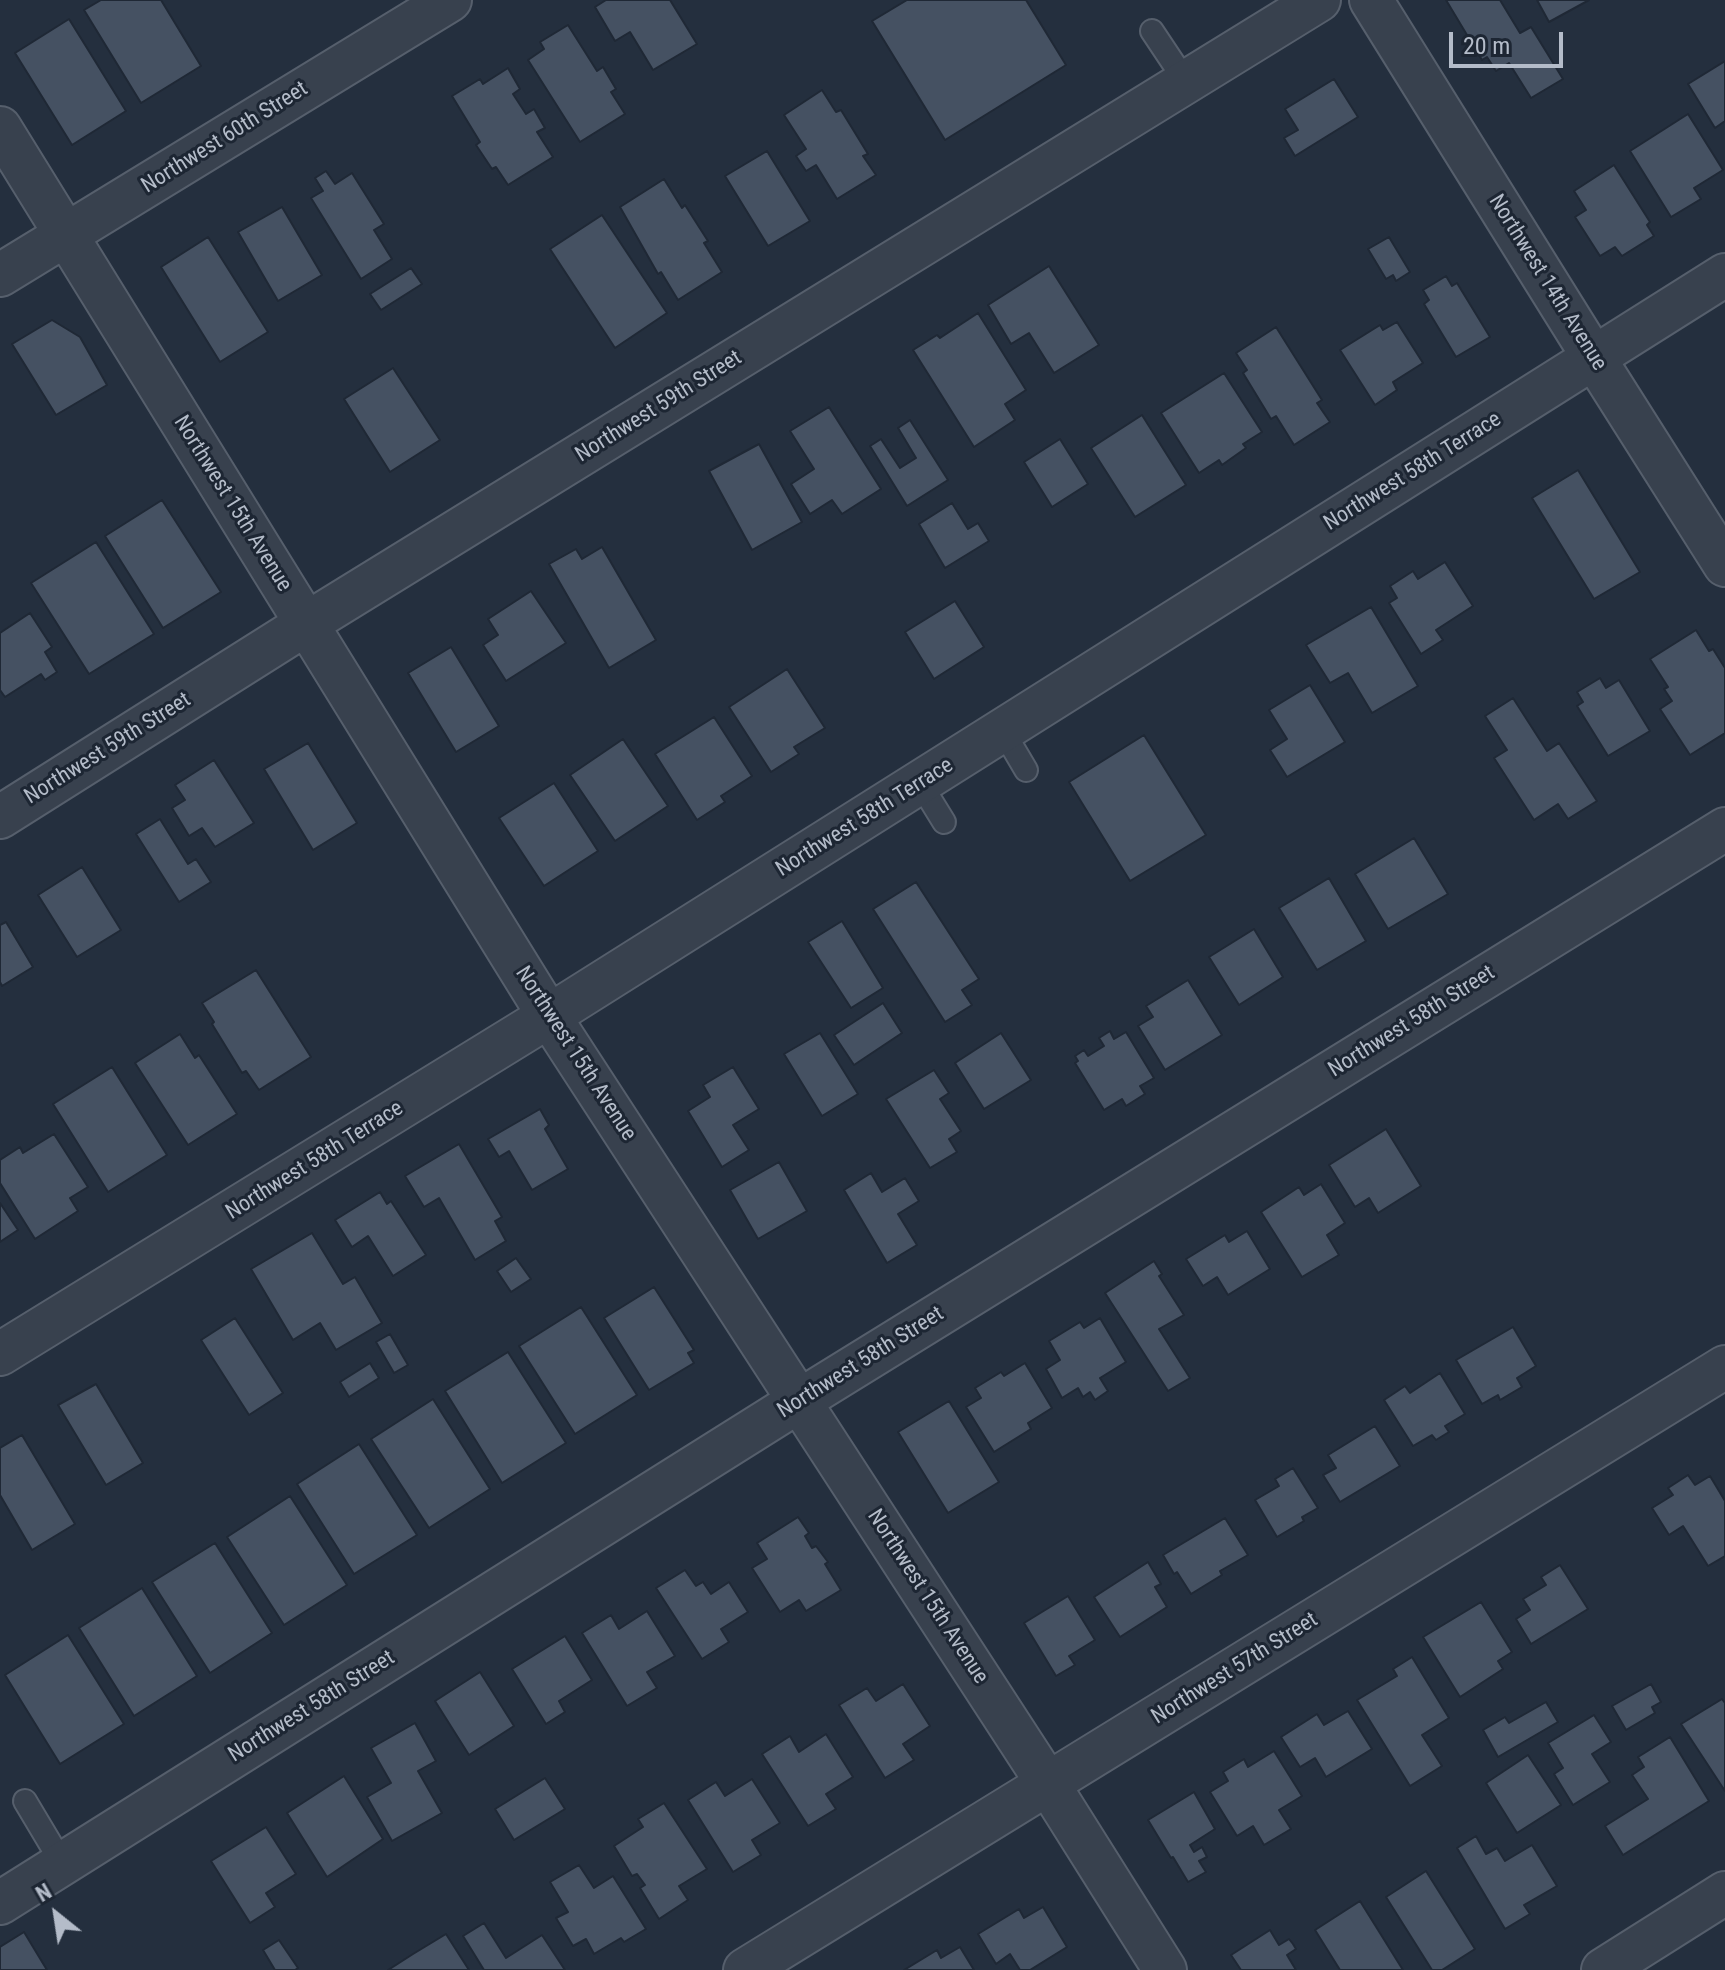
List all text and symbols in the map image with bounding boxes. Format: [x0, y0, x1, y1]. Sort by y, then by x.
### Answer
scale bar [1453, 16, 1567, 66]
text: 20 m [1463, 32, 1510, 60]
street label: Northwest 60th Street [137, 76, 313, 200]
street label: Northwest 14th Avenue [1482, 190, 1612, 376]
street label: Northwest 59th Street [571, 345, 747, 469]
street label: Northwest 58th Terrace [1320, 407, 1506, 537]
street label: Northwest 15th Avenue [167, 411, 297, 597]
street label: Northwest 59th Street [20, 687, 196, 811]
street label: Northwest 58th Terrace [772, 753, 958, 883]
street label: Northwest 58th Street [1324, 960, 1500, 1084]
street label: Northwest 15th Avenue [509, 962, 641, 1146]
street label: Northwest 58th Terrace [222, 1096, 408, 1226]
street label: Northwest 58th Street [773, 1301, 949, 1425]
street label: Northwest 15th Avenue [861, 1505, 993, 1689]
street label: Northwest 57th Street [1147, 1607, 1323, 1731]
street label: Northwest 58th Street [224, 1645, 400, 1769]
north arrow [16, 1874, 96, 1954]
text: N [32, 1879, 56, 1907]

